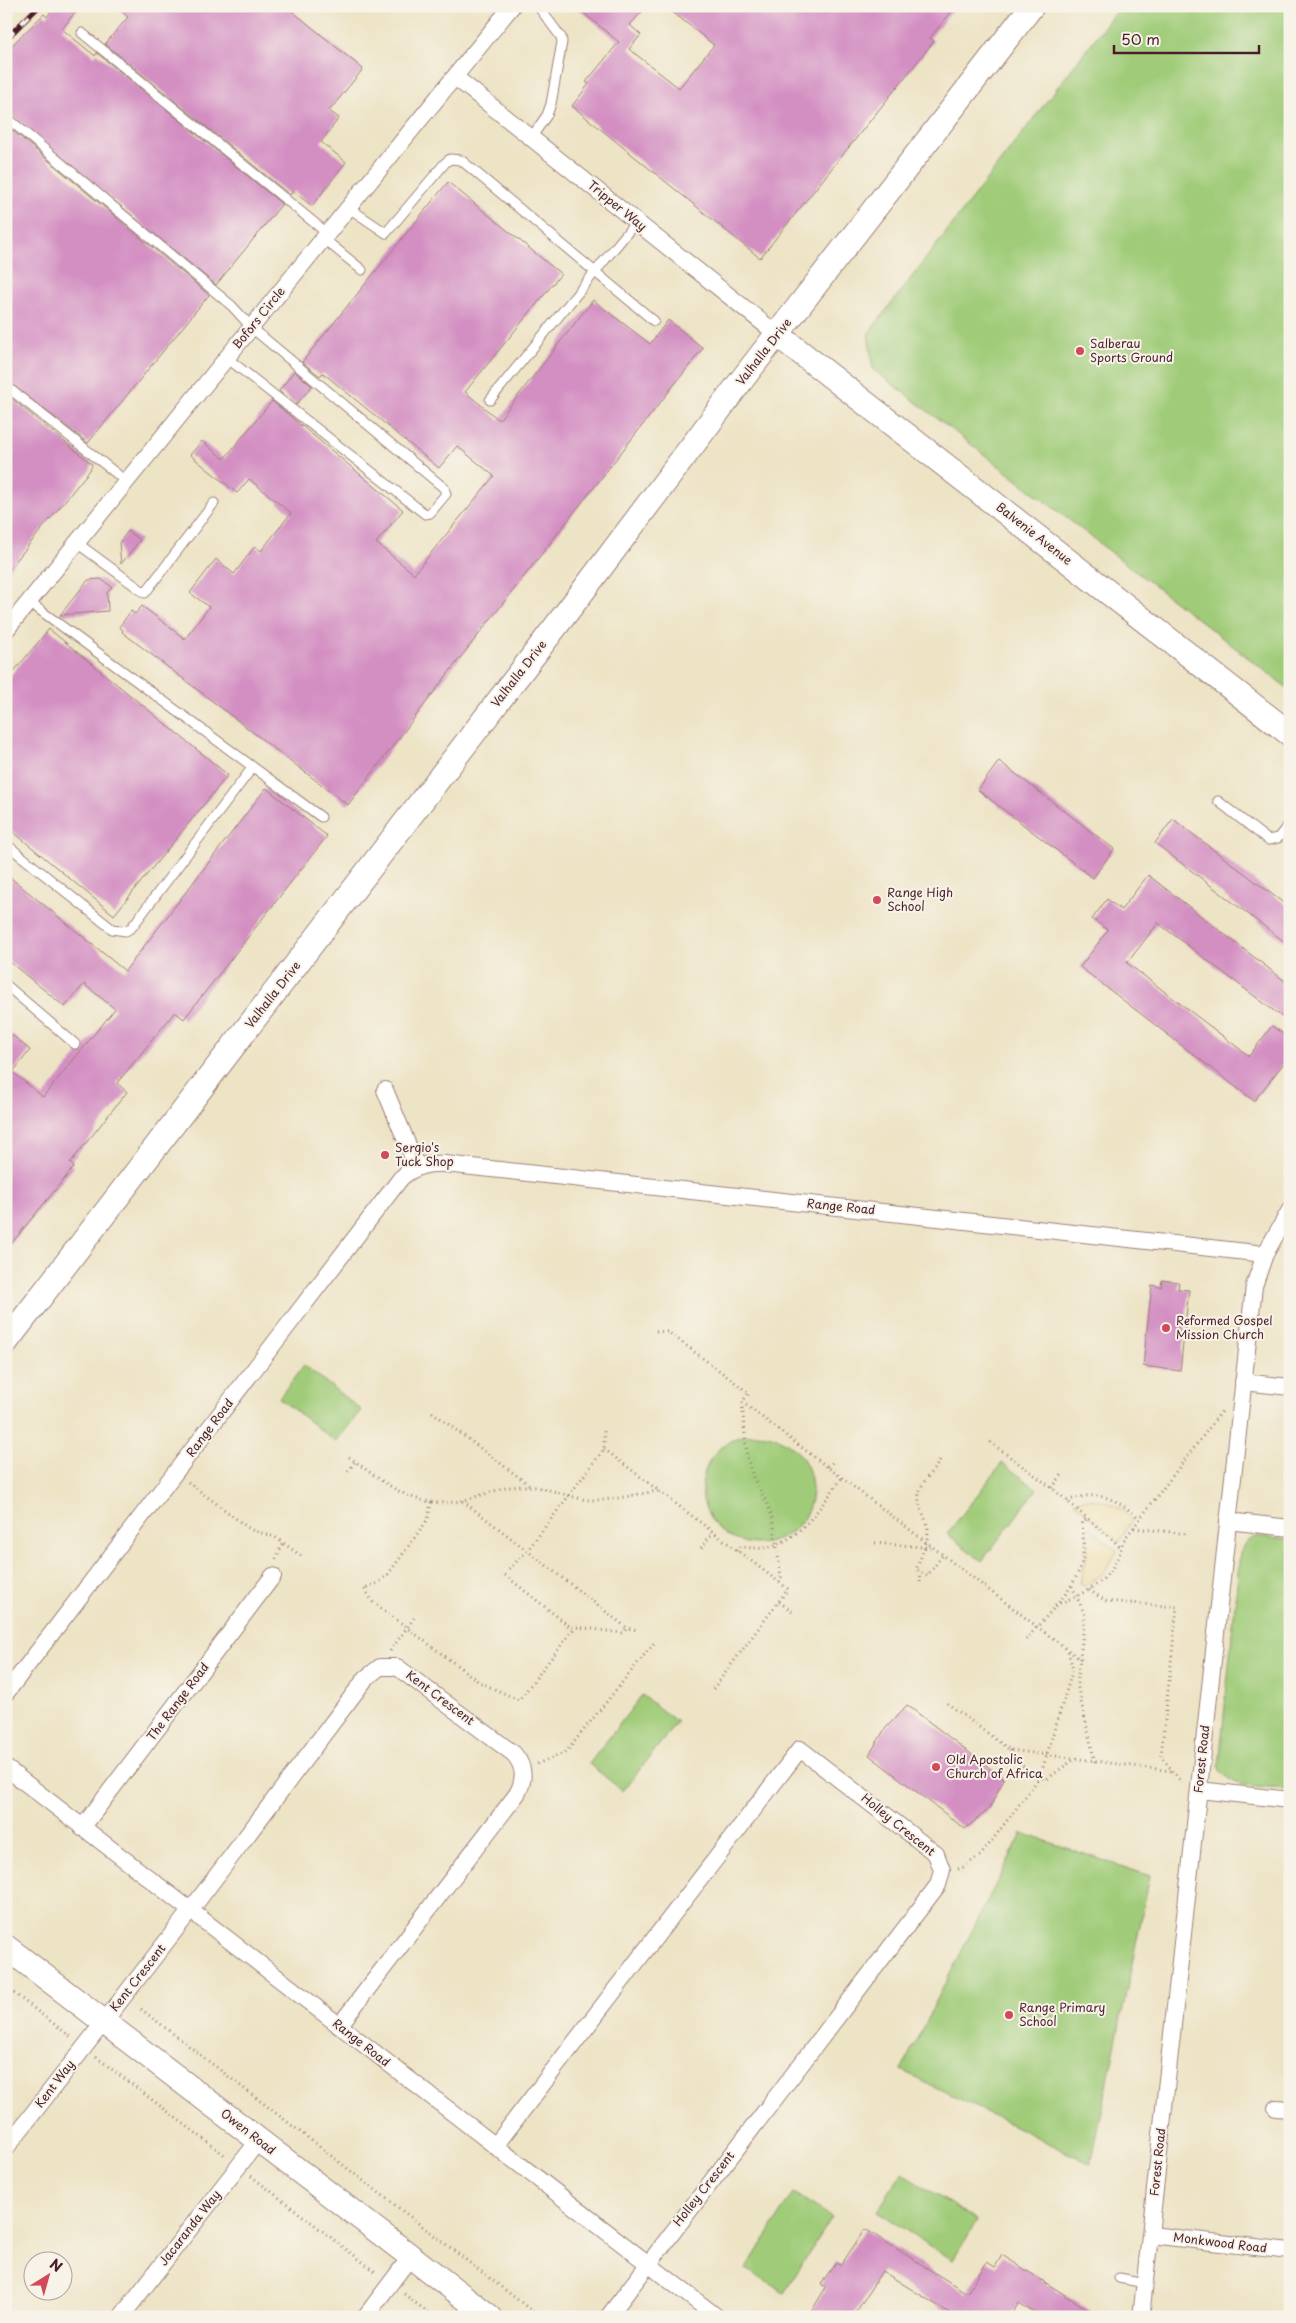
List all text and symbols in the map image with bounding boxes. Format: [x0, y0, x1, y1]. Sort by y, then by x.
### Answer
scale bar [1114, 22, 1258, 54]
text: 50 m [1121, 27, 1160, 50]
street label: Tripper Way [584, 176, 651, 235]
street label: Bofors Circle [228, 282, 289, 352]
street label: Valhalla Drive [731, 314, 795, 389]
place label: Salberau Sports Ground [1090, 334, 1173, 366]
marker: Salberau Sports Ground [1074, 345, 1086, 357]
street label: Balvenie Avenue [993, 498, 1077, 569]
street label: Valhalla Drive [486, 636, 550, 711]
place label: Range High School [887, 883, 953, 915]
marker: Range High School [871, 894, 883, 906]
street label: Valhalla Drive [240, 957, 304, 1032]
place label: Sergio's Tuck Shop [395, 1138, 454, 1170]
marker: Sergio's Tuck Shop [379, 1149, 391, 1161]
street label: Range Road [806, 1193, 876, 1219]
place label: Reformed Gospel Mission Church [1176, 1311, 1273, 1343]
marker: Reformed Gospel Mission Church [1160, 1322, 1172, 1334]
street label: Range Road [181, 1394, 237, 1460]
street label: The Range Road [142, 1659, 213, 1744]
street label: Kent Crescent [403, 1665, 479, 1729]
street label: Forest Road [1188, 1724, 1214, 1794]
place label: Old Apostolic Church of Africa [946, 1750, 1043, 1782]
marker: Old Apostolic Church of Africa [930, 1761, 942, 1773]
street label: Holley Crescent [858, 1789, 940, 1860]
street label: Kent Crescent [105, 1940, 169, 2015]
place label: Range Primary School [1019, 1998, 1105, 2030]
marker: Range Primary School [1003, 2009, 1015, 2021]
street label: Range Road [329, 2014, 394, 2070]
street label: Kent Way [30, 2055, 78, 2111]
street label: Owen Road [217, 2104, 280, 2158]
street label: Forest Road [1144, 2127, 1170, 2197]
street label: Holley Crescent [668, 2147, 738, 2230]
street label: Jacaranda Way [154, 2186, 225, 2269]
street label: Monkwood Road [1172, 2227, 1268, 2257]
north arrow [22, 2250, 72, 2300]
text: N [45, 2253, 67, 2277]

